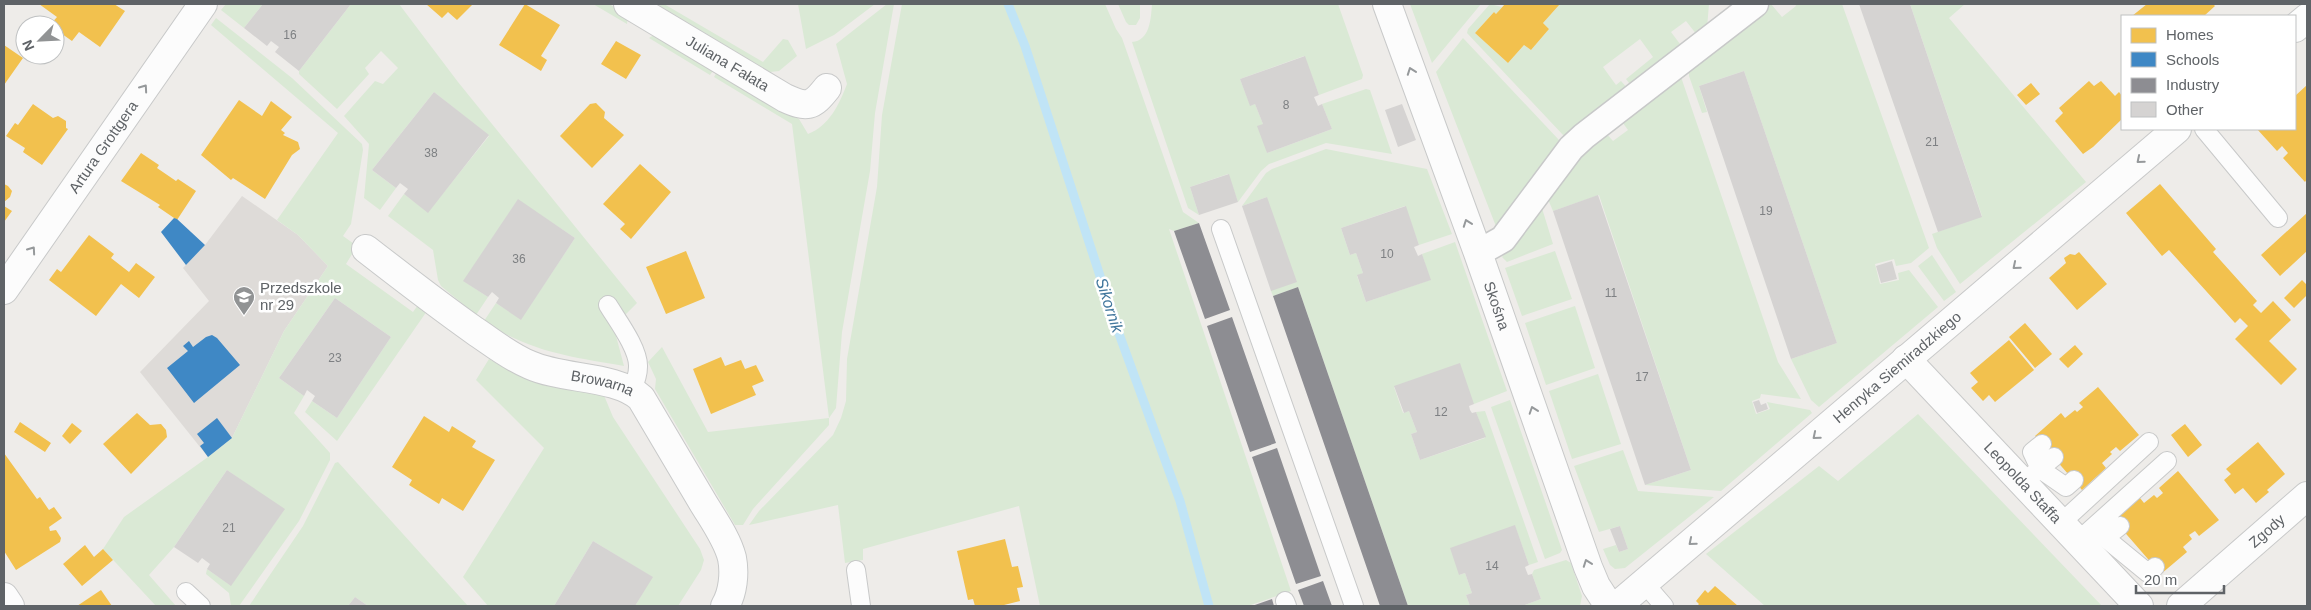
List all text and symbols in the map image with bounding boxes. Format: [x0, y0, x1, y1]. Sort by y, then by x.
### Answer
north arrow [15, 15, 65, 65]
legend [2121, 15, 2296, 130]
text: Homes [2166, 26, 2214, 43]
house number: 16 [283, 28, 297, 42]
street label: Juliana Fałata [683, 32, 773, 95]
text: N [19, 37, 37, 53]
text: Schools [2166, 51, 2219, 68]
one-way arrow [1407, 67, 1417, 76]
text: Industry [2166, 76, 2220, 93]
one-way arrow [138, 84, 147, 94]
street label: Artura Grottgera [65, 97, 141, 196]
house number: 8 [1283, 98, 1290, 112]
text: Other [2166, 101, 2204, 118]
house number: 21 [1925, 135, 1939, 149]
house number: 38 [424, 146, 438, 160]
one-way arrow [2137, 155, 2146, 164]
house number: 19 [1759, 204, 1773, 218]
one-way arrow [1463, 220, 1473, 228]
one-way arrow [26, 246, 35, 256]
house number: 10 [1380, 247, 1394, 261]
house number: 36 [512, 252, 526, 266]
one-way arrow [2013, 260, 2022, 269]
water label: Sikornik [1093, 275, 1127, 336]
place label: Przedszkole nr 29 [260, 279, 342, 313]
street label: Skośna [1481, 279, 1513, 333]
school or university icon: Przedszkole nr 29 [232, 285, 256, 316]
house number: 11 [1605, 286, 1618, 300]
street label: Henryka Siemiradzkiego [1829, 308, 1964, 426]
house number: 23 [328, 351, 342, 365]
street label: Browarna [570, 367, 638, 399]
house number: 17 [1635, 370, 1649, 384]
house number: 12 [1434, 405, 1448, 419]
one-way arrow [1529, 406, 1539, 414]
one-way arrow [1812, 431, 1821, 440]
street label: Leopolda Staffa [1981, 438, 2066, 527]
street label: Zgody [2245, 510, 2288, 551]
house number: 21 [222, 521, 236, 535]
one-way arrow [1689, 536, 1698, 545]
house number: 14 [1485, 559, 1499, 573]
one-way arrow [1583, 559, 1593, 568]
scale bar [2136, 562, 2224, 594]
text: 20 m [2144, 571, 2177, 588]

